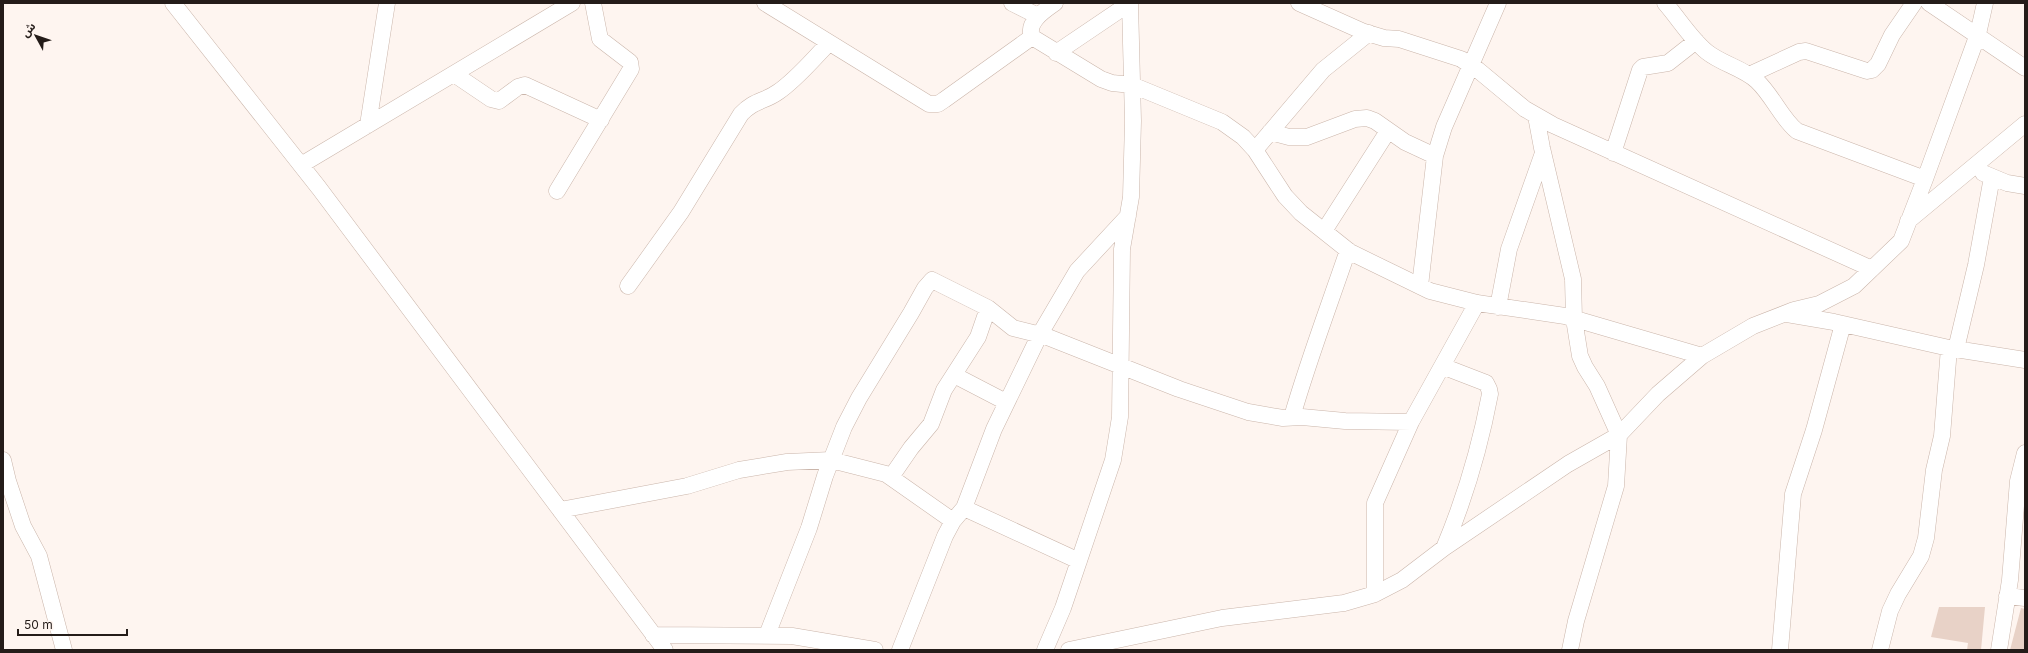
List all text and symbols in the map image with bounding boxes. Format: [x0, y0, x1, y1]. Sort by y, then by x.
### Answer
north arrow [16, 16, 56, 56]
text: ش [18, 19, 39, 40]
scale bar [18, 611, 127, 637]
text: 50 m [24, 617, 53, 632]

